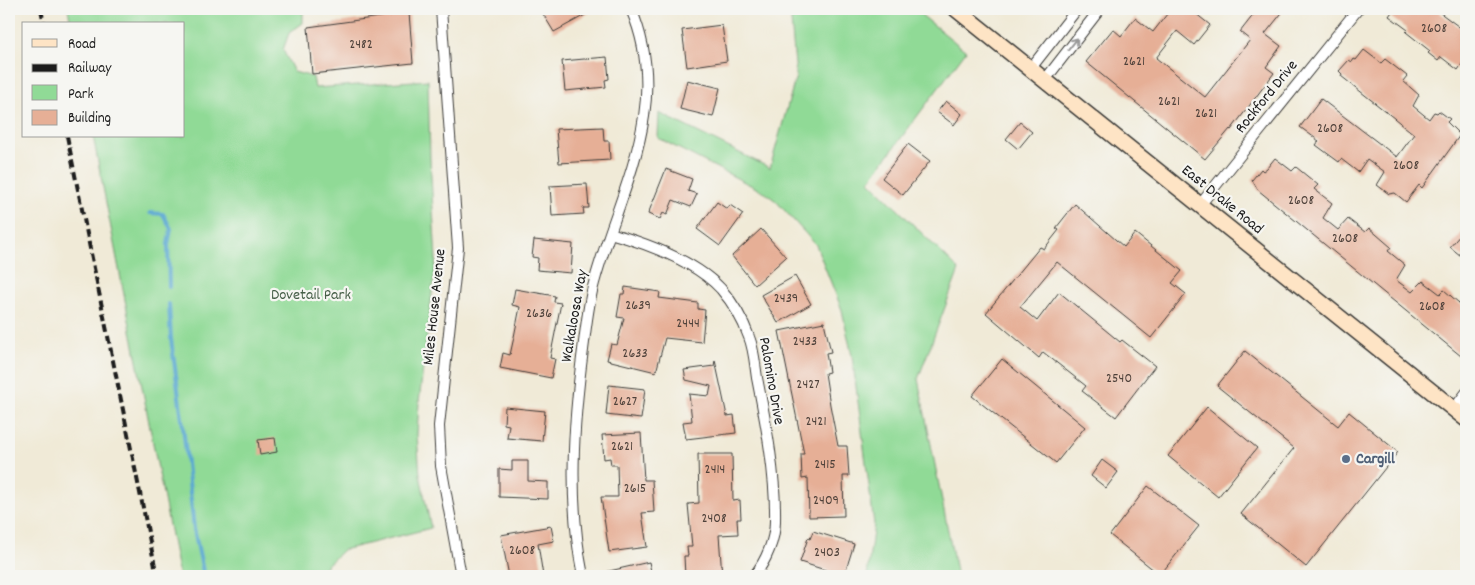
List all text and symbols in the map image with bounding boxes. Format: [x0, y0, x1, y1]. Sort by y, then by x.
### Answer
house number: 2608 [1421, 19, 1447, 39]
legend [22, 22, 185, 138]
text: Road [68, 34, 96, 56]
house number: 2482 [349, 35, 373, 55]
one-way arrow [1067, 38, 1078, 51]
house number: 2621 [1123, 52, 1145, 72]
street label: Rockford Drive [1230, 55, 1304, 139]
text: Railway [68, 58, 112, 80]
text: Park [68, 84, 94, 106]
house number: 2621 [1158, 92, 1180, 112]
house number: 2621 [1195, 104, 1217, 124]
text: Building [68, 108, 111, 130]
house number: 2608 [1317, 119, 1343, 139]
house number: 2608 [1393, 156, 1419, 176]
street label: East Drake Road [1176, 160, 1268, 240]
house number: 2608 [1288, 191, 1314, 211]
house number: 2608 [1332, 229, 1358, 249]
street label: Miles House Avenue [417, 248, 453, 366]
street label: Walkaloosa Way [556, 267, 595, 364]
park label: Dovetail Park [271, 284, 351, 307]
house number: 2439 [774, 289, 798, 309]
house number: 2639 [625, 296, 651, 316]
house number: 2608 [1419, 297, 1445, 317]
house number: 2636 [526, 304, 552, 324]
house number: 2444 [676, 314, 700, 334]
house number: 2433 [793, 332, 817, 352]
street label: Palomino Drive [752, 335, 790, 427]
house number: 2633 [622, 344, 648, 364]
house number: 2540 [1106, 369, 1132, 389]
house number: 2427 [796, 375, 820, 395]
house number: 2627 [613, 392, 637, 412]
house number: 2421 [805, 412, 827, 432]
house number: 2621 [611, 437, 633, 457]
place label: Cargill [1356, 448, 1395, 471]
marker: Cargill [1340, 453, 1352, 465]
house number: 2415 [814, 455, 836, 475]
house number: 2414 [705, 460, 725, 480]
house number: 2615 [624, 479, 646, 499]
house number: 2409 [813, 491, 839, 511]
house number: 2408 [701, 509, 727, 529]
house number: 2608 [509, 541, 535, 561]
house number: 2403 [814, 543, 840, 563]

